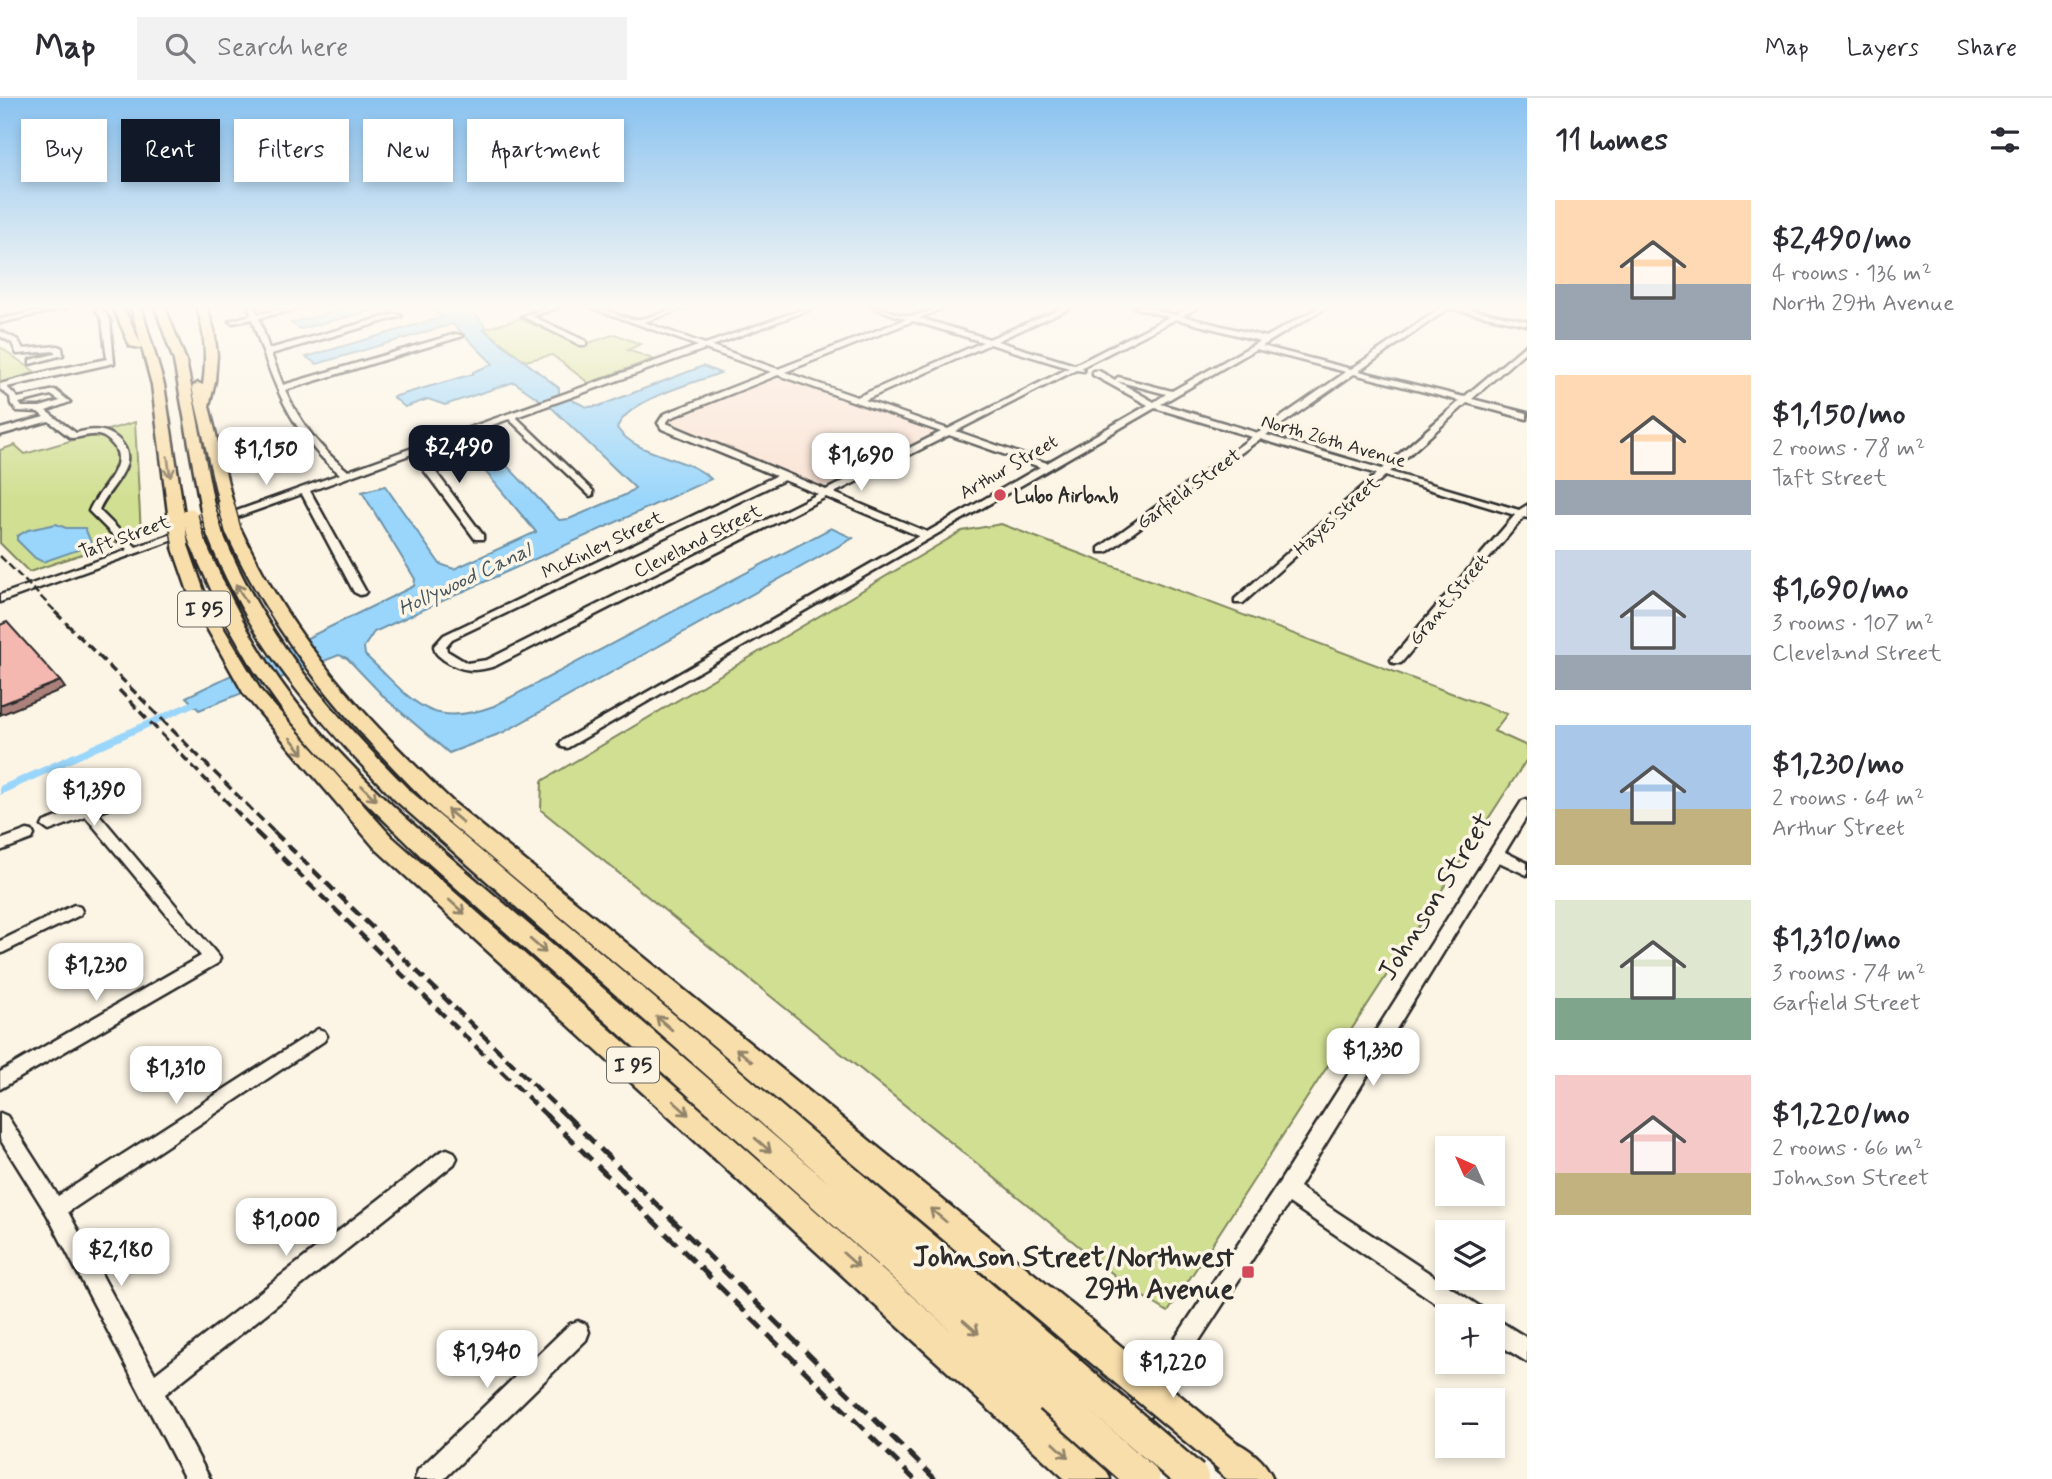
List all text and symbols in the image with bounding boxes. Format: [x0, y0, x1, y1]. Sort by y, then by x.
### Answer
search box [137, 17, 627, 80]
text: Map [35, 26, 95, 70]
icon: search [161, 29, 199, 67]
text: Search here [217, 31, 348, 65]
text: Map [1765, 33, 1809, 64]
text: Layers [1847, 33, 1919, 64]
text: Share [1957, 33, 2017, 64]
chip: Buy [21, 119, 107, 182]
chip: Rent [121, 119, 220, 182]
chip: Filters [234, 119, 349, 182]
chip: New [363, 119, 453, 182]
chip: Apartment [467, 119, 624, 182]
text: 11 homes [1555, 121, 1668, 160]
icon: filters [1986, 121, 2024, 159]
text: $2,490/mo [1772, 220, 1911, 259]
icon: home [1611, 228, 1695, 312]
text: 4 rooms · 136 m² [1772, 259, 1932, 289]
text: North 29th Avenue [1772, 289, 1954, 319]
text: $1,150/mo [1772, 395, 1906, 434]
icon: home [1611, 403, 1695, 487]
street label: North 26th Avenue [1258, 409, 1409, 474]
pin: $2,490 [402, 426, 516, 485]
pin: $1,150 [209, 428, 323, 487]
street label: Arthur Street [955, 429, 1062, 506]
text: $2,490 [425, 433, 493, 463]
pin: $1,690 [804, 434, 918, 493]
text: 2 rooms · 78 m² [1772, 434, 1925, 464]
text: $1,150 [234, 435, 298, 465]
text: $1,690 [828, 441, 894, 471]
street label: Garfield Street [1132, 443, 1246, 535]
one-way arrow [163, 455, 176, 478]
text: Taft Street [1772, 464, 1887, 494]
street label: Hayes Street [1289, 471, 1385, 561]
place label: Lubo Airbnb [1014, 484, 1118, 509]
marker: Lubo Airbnb [992, 487, 1008, 503]
street label: Cleveland Street [630, 498, 766, 584]
street label: McKinley Street [538, 505, 668, 586]
street label: Taft Street [76, 509, 173, 565]
water label: Hollywood Canal [394, 536, 538, 623]
street label: Grant Street [1404, 549, 1495, 651]
text: $1,690/mo [1772, 570, 1908, 609]
icon: home [1611, 578, 1695, 662]
one-way arrow [234, 583, 248, 603]
road number: I 95 [178, 592, 230, 626]
text: 3 rooms · 107 m² [1772, 609, 1934, 639]
text: Cleveland Street [1772, 639, 1942, 669]
one-way arrow [289, 736, 305, 754]
text: $1,230/mo [1772, 745, 1904, 784]
icon: home [1611, 753, 1695, 837]
pin: $1,390 [37, 768, 151, 828]
text: $1,390 [62, 776, 126, 806]
one-way arrow [361, 784, 378, 801]
text: 2 rooms · 64 m² [1772, 784, 1924, 814]
street label: Johnson Street [1370, 806, 1503, 988]
one-way arrow [447, 808, 465, 824]
text: Arthur Street [1772, 814, 1905, 844]
one-way arrow [448, 899, 465, 916]
text: $1,310/mo [1772, 920, 1900, 959]
icon: home [1611, 928, 1695, 1012]
one-way arrow [528, 937, 546, 953]
pin: $1,230 [39, 944, 153, 1003]
text: $1,230 [64, 951, 128, 981]
text: 3 rooms · 74 m² [1772, 959, 1926, 989]
text: Garfield Street [1772, 989, 1921, 1019]
one-way arrow [655, 1015, 673, 1031]
pin: $1,330 [1316, 1028, 1430, 1088]
text: $1,330 [1343, 1036, 1403, 1066]
pin: $1,310 [119, 1046, 233, 1106]
one-way arrow [736, 1047, 754, 1063]
road number: I 95 [607, 1048, 659, 1082]
text: $1,310 [146, 1054, 206, 1084]
text: $1,220/mo [1772, 1095, 1910, 1134]
one-way arrow [672, 1100, 690, 1116]
icon: home [1611, 1103, 1695, 1187]
text: 2 rooms · 66 m² [1772, 1134, 1923, 1164]
north arrow [1435, 1136, 1505, 1206]
map controls [1435, 1136, 1505, 1458]
one-way arrow [754, 1137, 772, 1153]
text: Johnson Street [1772, 1164, 1929, 1194]
pin: $1,000 [229, 1198, 343, 1258]
text: $1,000 [252, 1206, 320, 1236]
one-way arrow [930, 1208, 948, 1223]
button: layers [1435, 1220, 1505, 1290]
pin: $2,180 [64, 1228, 178, 1288]
text: $2,180 [89, 1236, 153, 1266]
place label: Johnson Street/Northwest 29th Avenue [913, 1240, 1235, 1309]
one-way arrow [841, 1252, 859, 1268]
marker: Johnson Street/Northwest 29th Avenue [1240, 1264, 1256, 1280]
button: + [1435, 1304, 1505, 1374]
one-way arrow [962, 1319, 980, 1335]
pin: $1,940 [430, 1330, 544, 1390]
text: $1,940 [453, 1338, 521, 1368]
pin: $1,220 [1116, 1340, 1230, 1400]
text: $1,220 [1139, 1348, 1207, 1378]
button: − [1435, 1388, 1505, 1458]
one-way arrow [1052, 1441, 1069, 1458]

